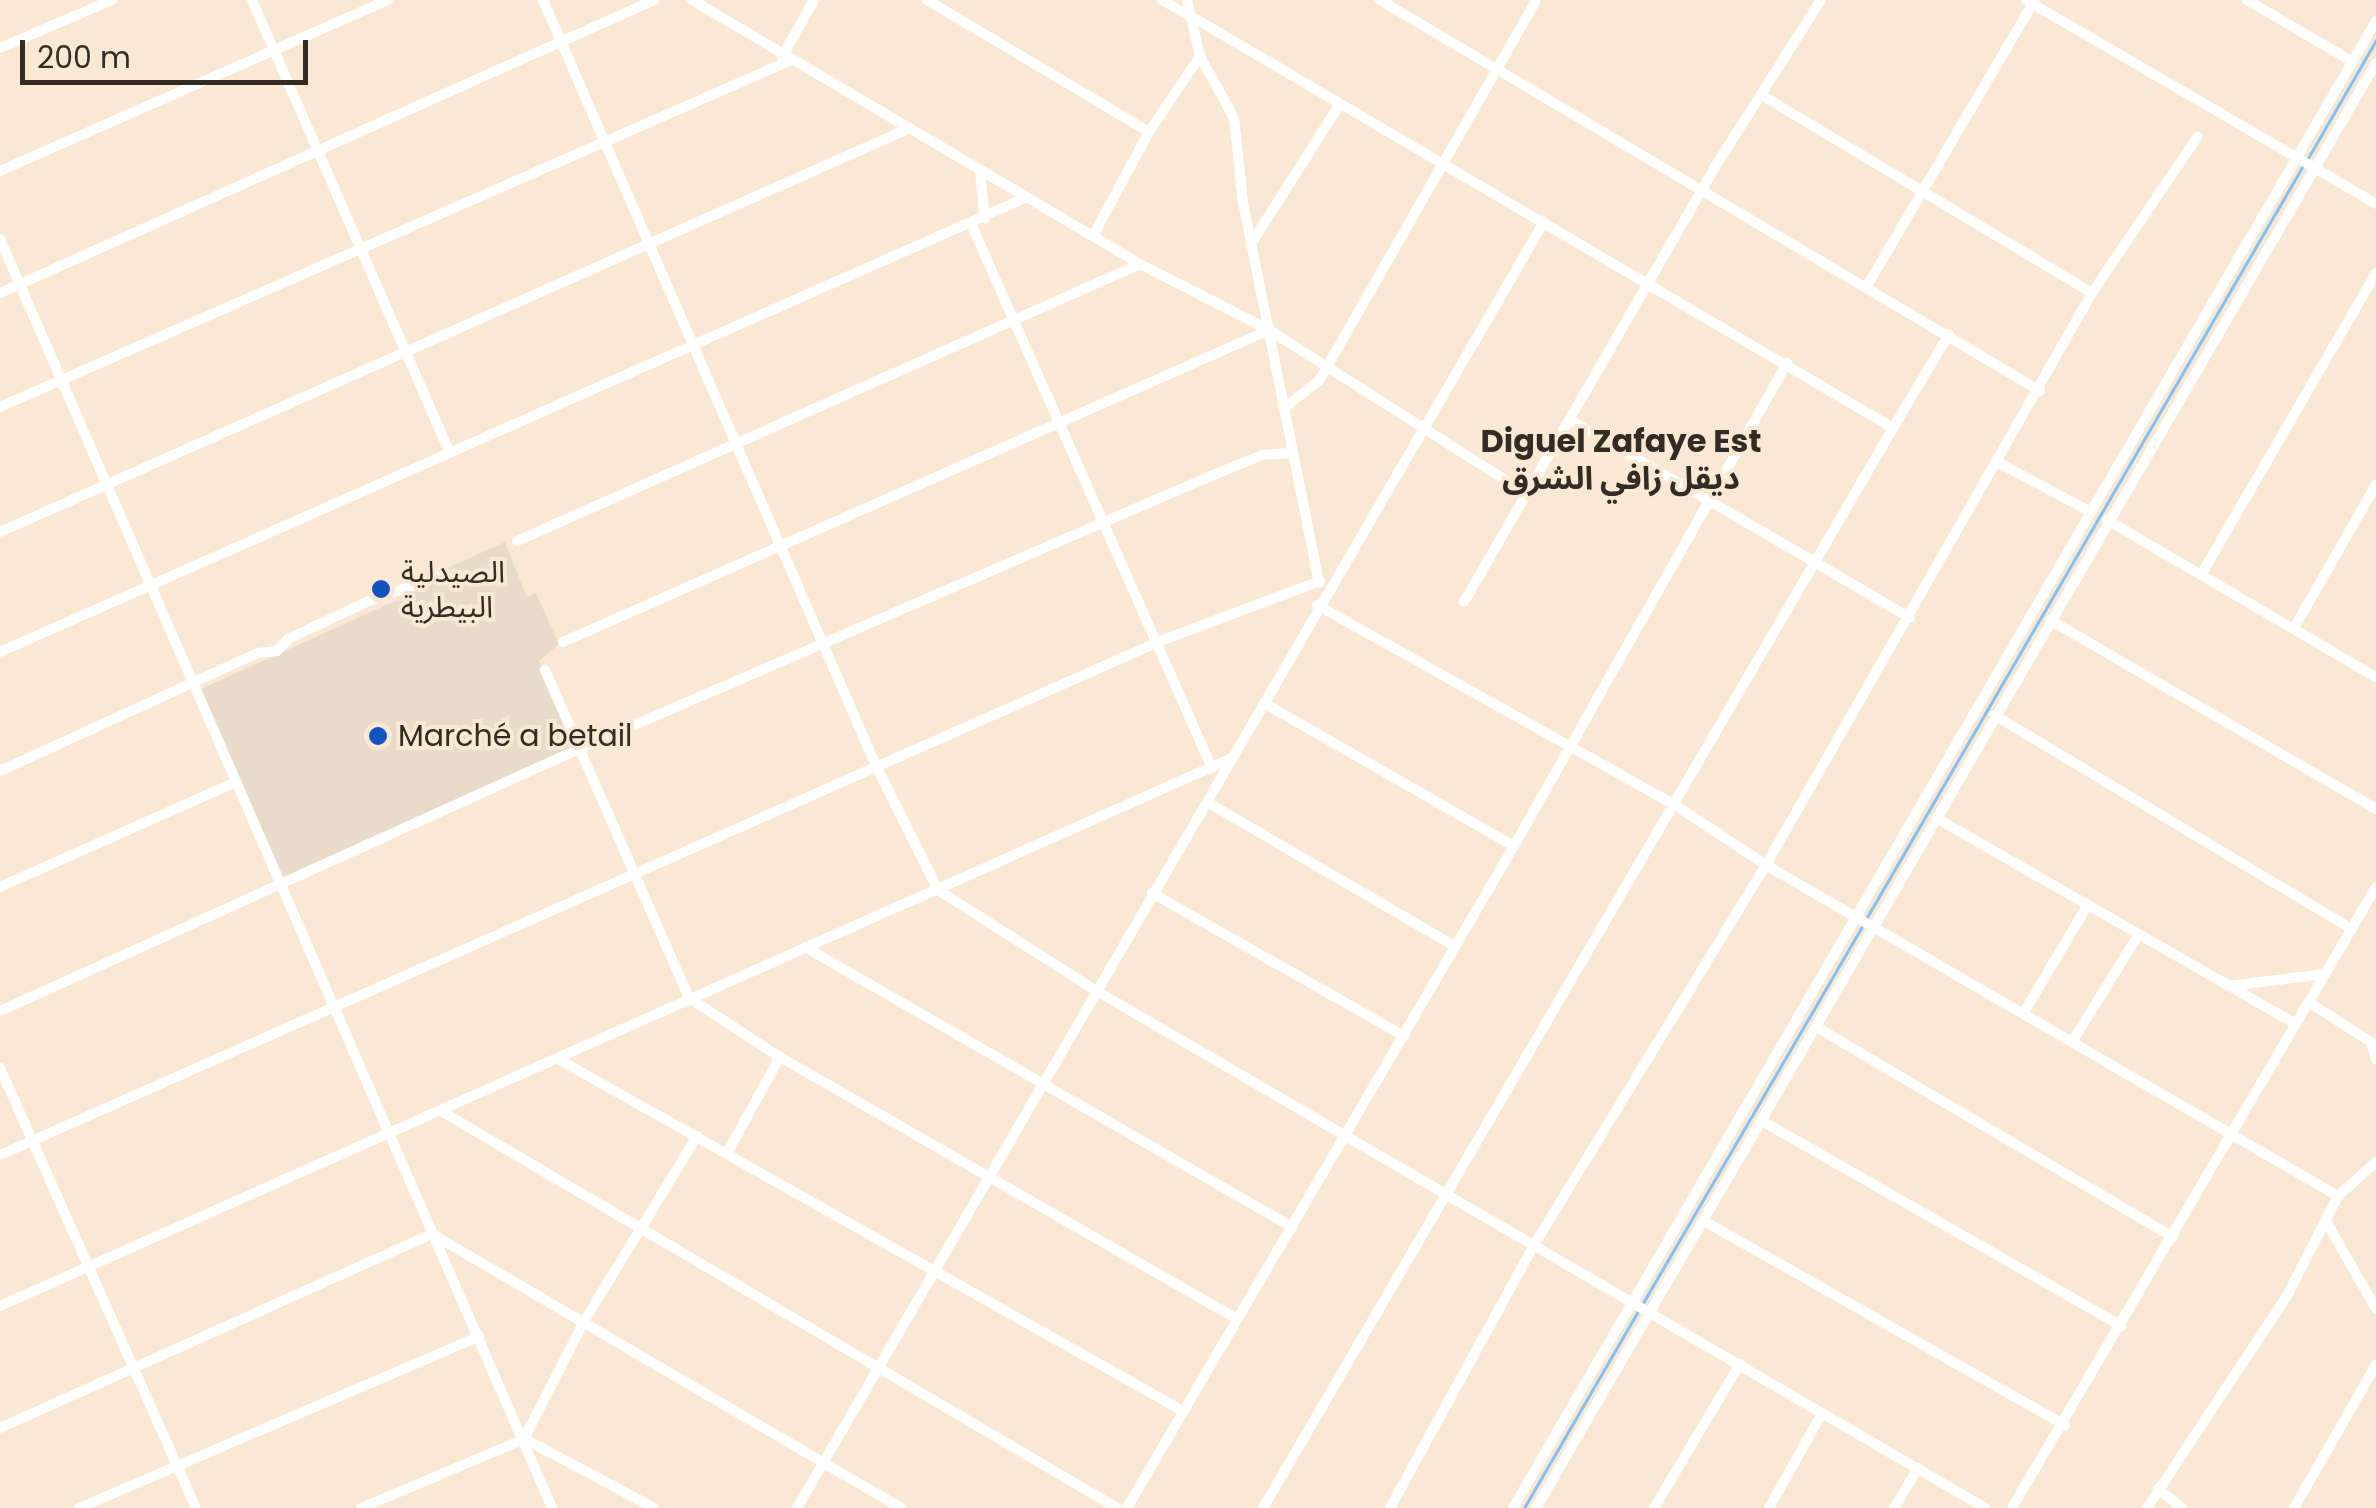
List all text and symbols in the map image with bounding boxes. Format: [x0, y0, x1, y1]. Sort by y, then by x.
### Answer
scale bar [25, 20, 312, 82]
text: 200 m [37, 36, 131, 79]
district label: Diguel Zafaye Est ديقل زافي الشرق [1481, 423, 1761, 498]
place label: الصيدلية البيطرية [401, 554, 505, 624]
marker: الصيدلية البيطرية [370, 578, 392, 600]
place label: Marché a betail [398, 718, 632, 754]
marker: Marché a betail [367, 725, 389, 747]

